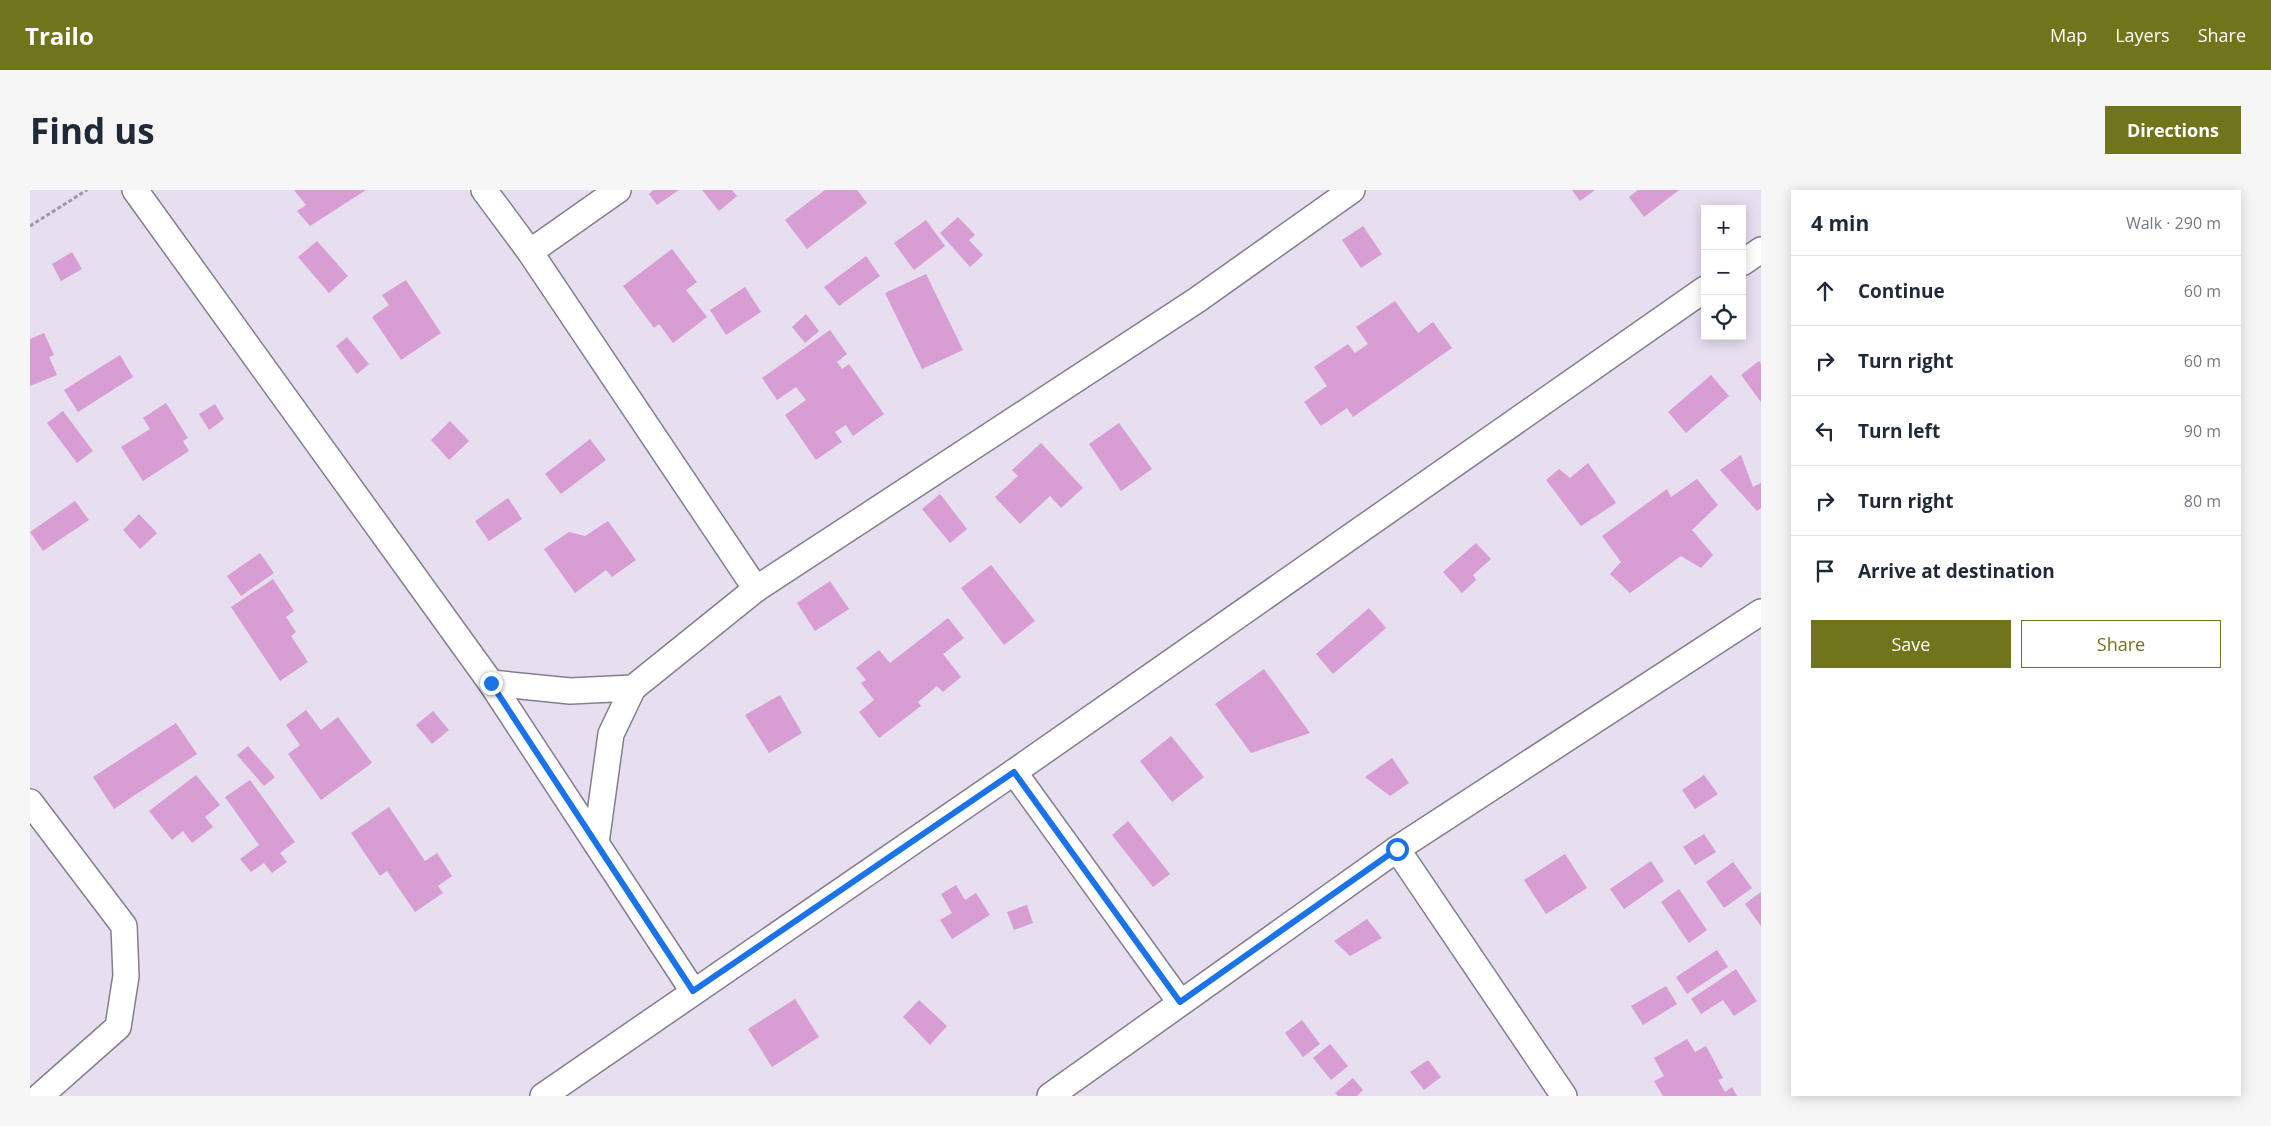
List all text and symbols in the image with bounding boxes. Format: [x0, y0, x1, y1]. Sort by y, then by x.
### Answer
text: Trailo [25, 19, 94, 52]
text: Map [2050, 23, 2087, 47]
text: Layers [2115, 23, 2170, 47]
text: Share [2198, 23, 2246, 47]
button: Directions [2105, 106, 2241, 154]
text: Find us [30, 107, 155, 154]
map controls [1701, 205, 1746, 340]
button: + [1701, 205, 1746, 250]
text: 4 min [1811, 209, 1869, 237]
text: Walk · 290 m [2126, 212, 2221, 234]
button: − [1701, 250, 1746, 295]
icon: ahead [1811, 277, 1839, 305]
text: Continue [1858, 278, 1945, 304]
text: 60 m [2184, 280, 2221, 302]
button: locate [1701, 295, 1746, 340]
icon: right [1811, 347, 1839, 375]
text: Turn right [1858, 348, 1953, 374]
text: 60 m [2184, 350, 2221, 372]
icon: left [1811, 417, 1839, 445]
text: Turn left [1858, 418, 1940, 444]
text: 90 m [2184, 420, 2221, 442]
icon: right [1811, 487, 1839, 515]
text: Turn right [1858, 488, 1953, 514]
text: 80 m [2184, 490, 2221, 512]
icon: arrive [1811, 557, 1839, 585]
text: Arrive at destination [1858, 558, 2055, 584]
button: Save [1811, 620, 2011, 668]
button: Share [2021, 620, 2221, 668]
route end [480, 672, 503, 695]
route start [1386, 838, 1409, 861]

